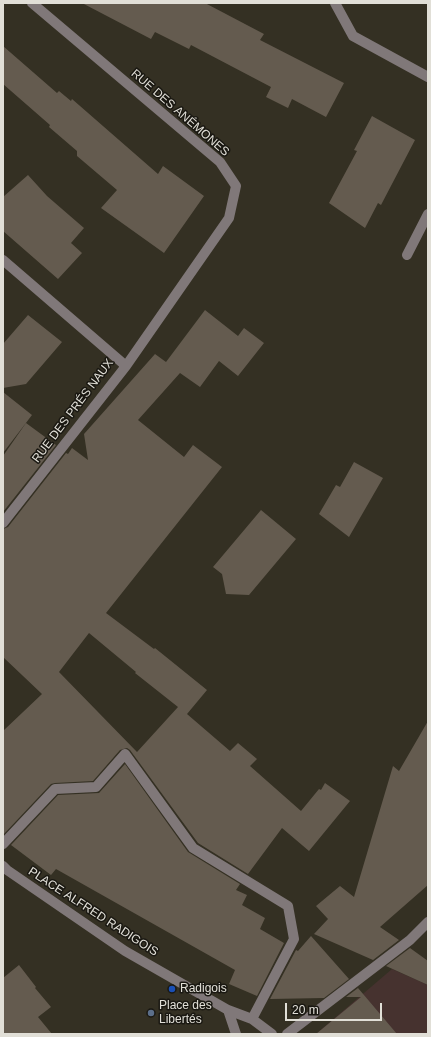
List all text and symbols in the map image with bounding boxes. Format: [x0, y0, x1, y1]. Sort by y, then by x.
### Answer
street label: RUE DES ANÉMONES [128, 66, 232, 160]
street label: RUE DES PRÉS NAUX [29, 356, 117, 466]
street label: PLACE ALFRED RADIGOIS [25, 865, 161, 959]
place label: Radigois [180, 982, 227, 996]
marker: Radigois [167, 984, 177, 994]
scale bar [287, 995, 384, 1021]
place label: Place des Libertés [159, 999, 212, 1027]
text: 20 m [292, 1003, 319, 1017]
marker: Place des Libertés [146, 1008, 156, 1018]

